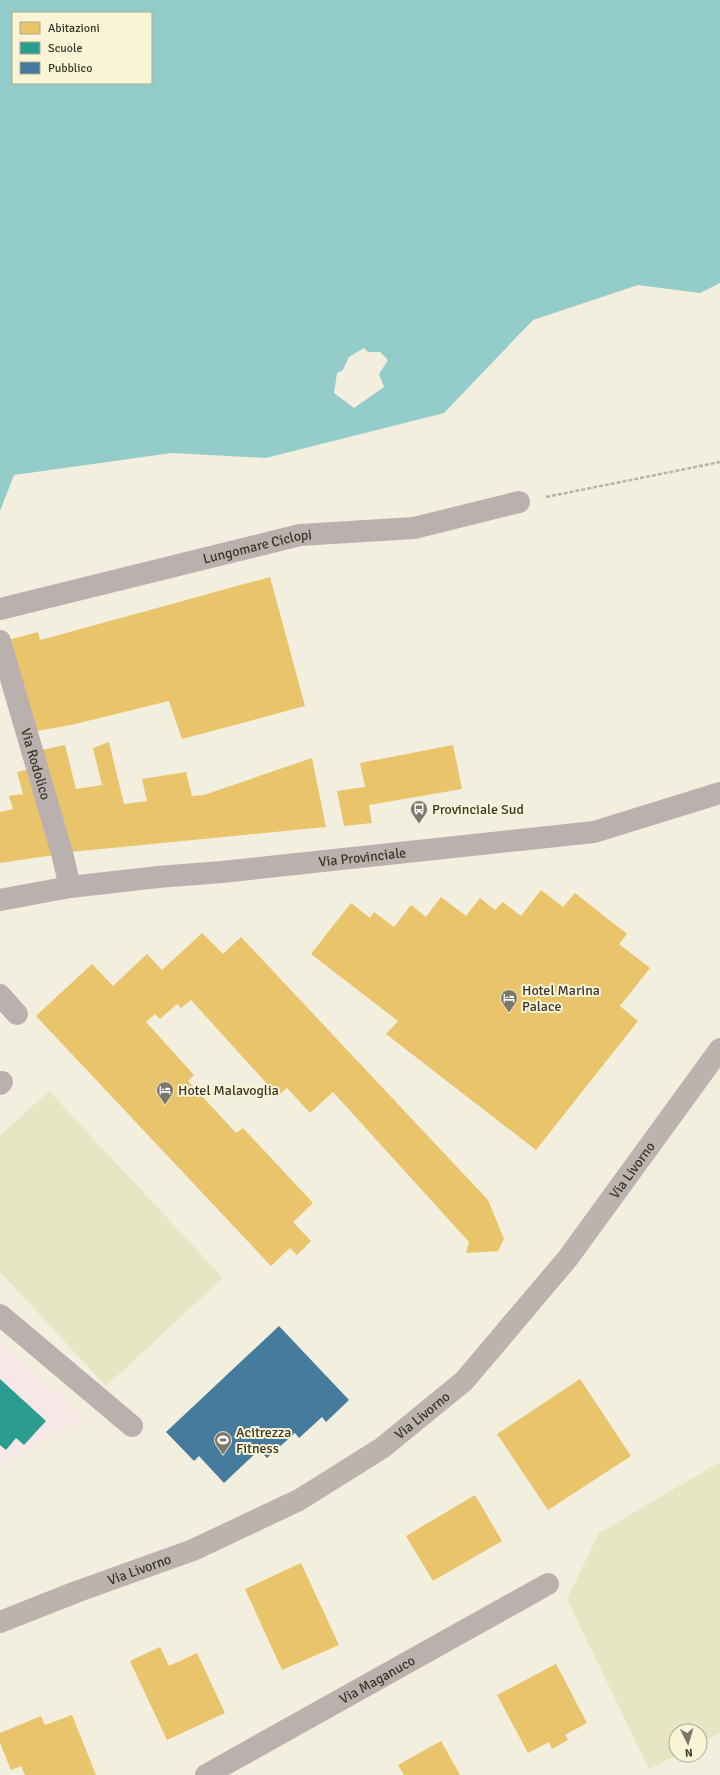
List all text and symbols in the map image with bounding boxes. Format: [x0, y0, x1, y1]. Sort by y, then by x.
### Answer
legend [12, 12, 152, 84]
text: Abitazioni [48, 21, 100, 36]
text: Scuole [48, 41, 83, 56]
text: Pubblico [48, 61, 92, 76]
street label: Lungomare Ciclopi [201, 526, 312, 568]
street label: Via Rodolico [17, 726, 54, 802]
bus stop icon: Provinciale Sud [409, 799, 429, 824]
place label: Provinciale Sud [432, 801, 524, 818]
street label: Via Provinciale [318, 844, 407, 871]
place label: Hotel Marina Palace [522, 982, 600, 1015]
hotel icon: Hotel Marina Palace [499, 988, 519, 1013]
hotel icon: Hotel Malavoglia [155, 1080, 175, 1105]
place label: Hotel Malavoglia [178, 1082, 279, 1099]
street label: Via Livorno [606, 1138, 659, 1202]
street label: Via Livorno [391, 1388, 454, 1443]
place label: Acitrezza Fitness [236, 1424, 291, 1457]
sports icon: Acitrezza Fitness [213, 1430, 233, 1455]
street label: Via Livorno [105, 1551, 174, 1589]
street label: Via Maganuco [337, 1652, 418, 1708]
north arrow [668, 1723, 708, 1763]
text: N [684, 1746, 693, 1759]

